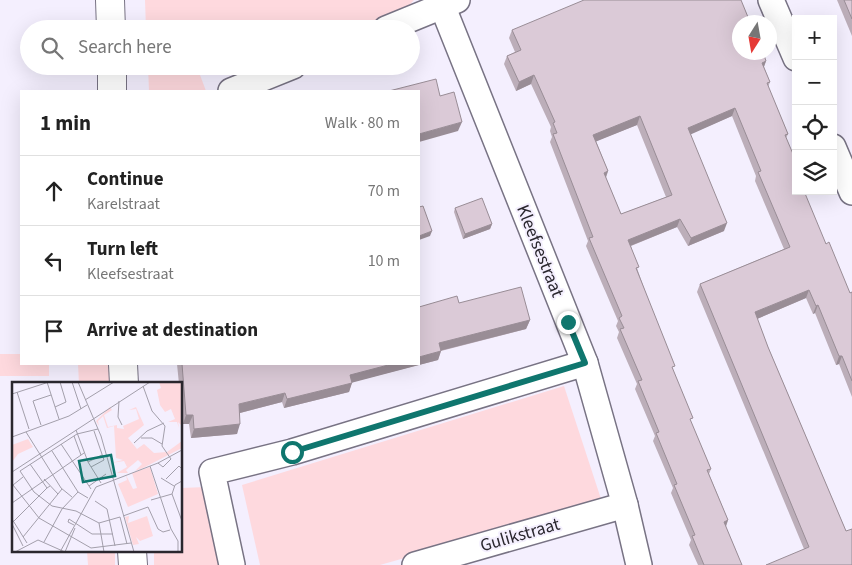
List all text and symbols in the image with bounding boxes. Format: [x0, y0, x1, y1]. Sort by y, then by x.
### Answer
north arrow [732, 15, 777, 60]
map controls [792, 15, 837, 195]
button: + [792, 15, 837, 60]
search box [20, 20, 420, 75]
icon: search [38, 34, 66, 62]
text: Search here [78, 34, 172, 61]
button: − [792, 60, 837, 105]
button: locate [792, 105, 837, 150]
text: 1 min [40, 108, 91, 138]
text: Walk · 80 m [325, 112, 400, 134]
button: layers [792, 150, 837, 195]
text: Continue [87, 166, 164, 193]
icon: ahead [40, 177, 68, 205]
text: 70 m [368, 180, 400, 202]
text: Karelstraat [87, 193, 160, 215]
street label: Kleefsestraat [510, 201, 570, 301]
text: Turn left [87, 236, 158, 263]
icon: left [40, 247, 68, 275]
text: 10 m [368, 250, 400, 272]
text: Kleefsestraat [87, 263, 174, 285]
route end [557, 311, 580, 334]
icon: arrive [40, 317, 68, 345]
text: Arrive at destination [87, 317, 258, 344]
inset map [12, 382, 182, 552]
route start [281, 441, 304, 464]
street label: Gulikstraat [477, 512, 563, 558]

